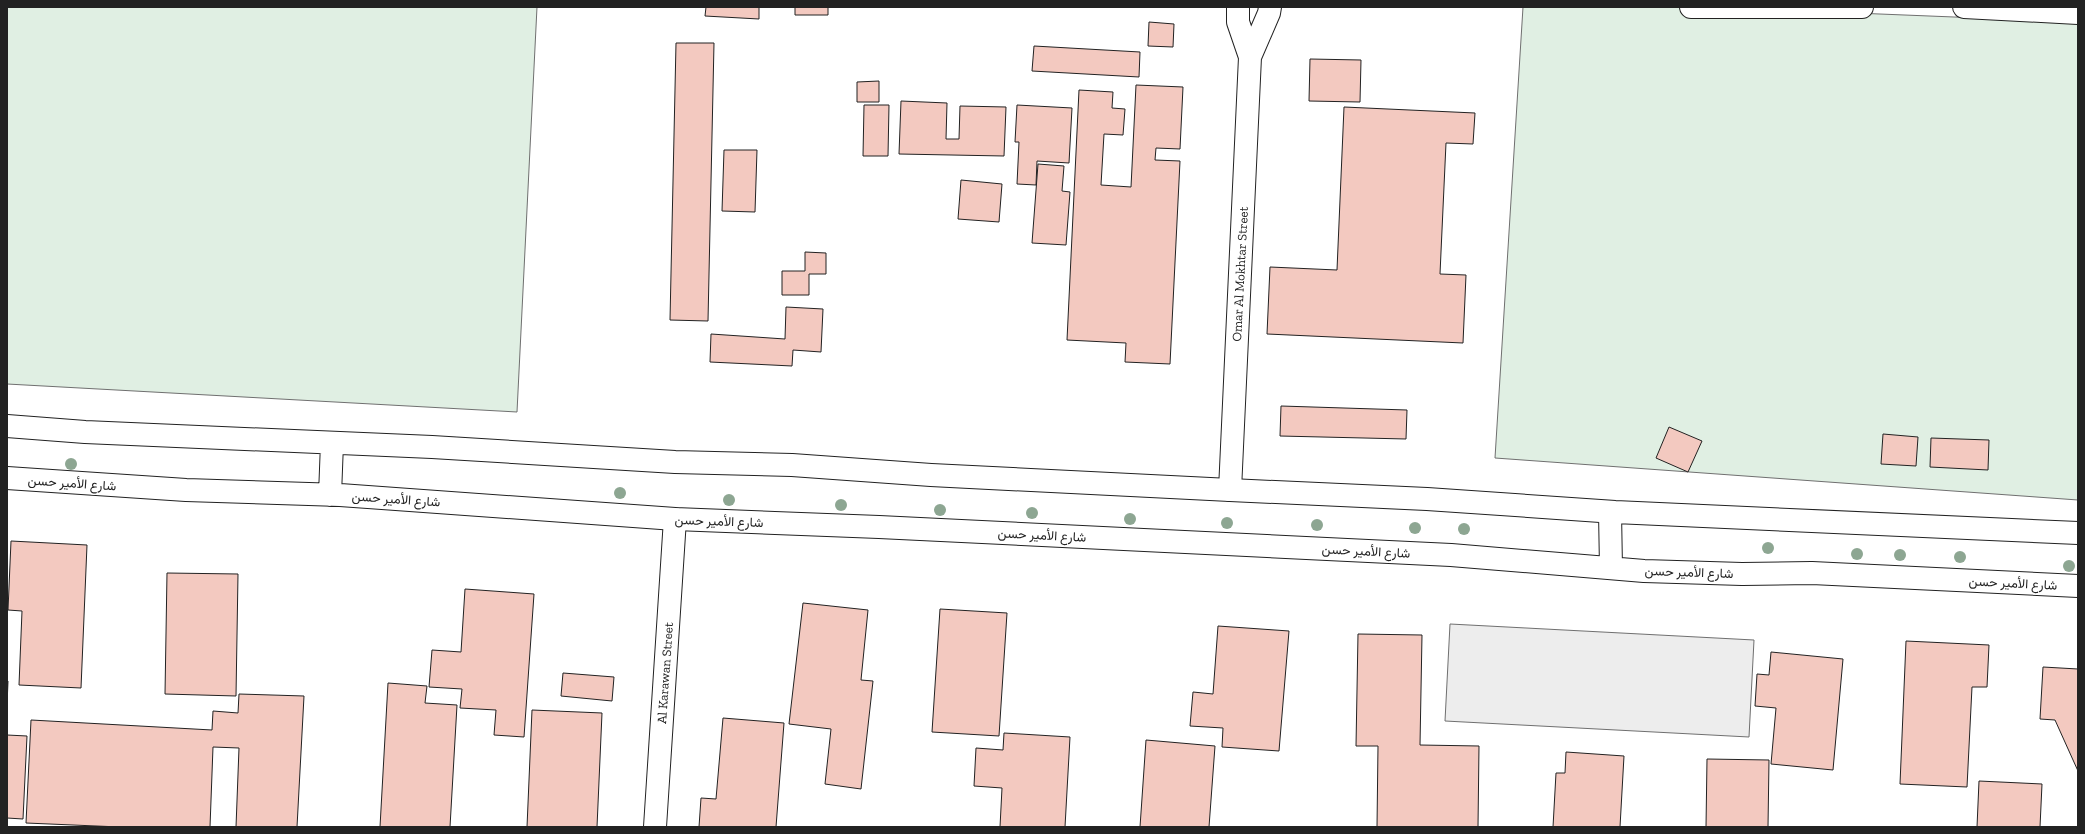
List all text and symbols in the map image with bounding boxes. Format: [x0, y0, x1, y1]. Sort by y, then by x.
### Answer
street label: Omar Al Mokhtar Street [1229, 206, 1251, 342]
street label: شارع الأمير حسن [27, 472, 117, 496]
street label: شارع الأمير حسن [351, 488, 441, 512]
street label: شارع الأمير حسن [674, 512, 764, 532]
street label: شارع الأمير حسن [997, 525, 1087, 547]
street label: شارع الأمير حسن [1321, 541, 1411, 563]
street label: شارع الأمير حسن [1644, 563, 1734, 583]
street label: شارع الأمير حسن [1968, 573, 2058, 595]
street label: Al Karawan Street [654, 622, 676, 724]

